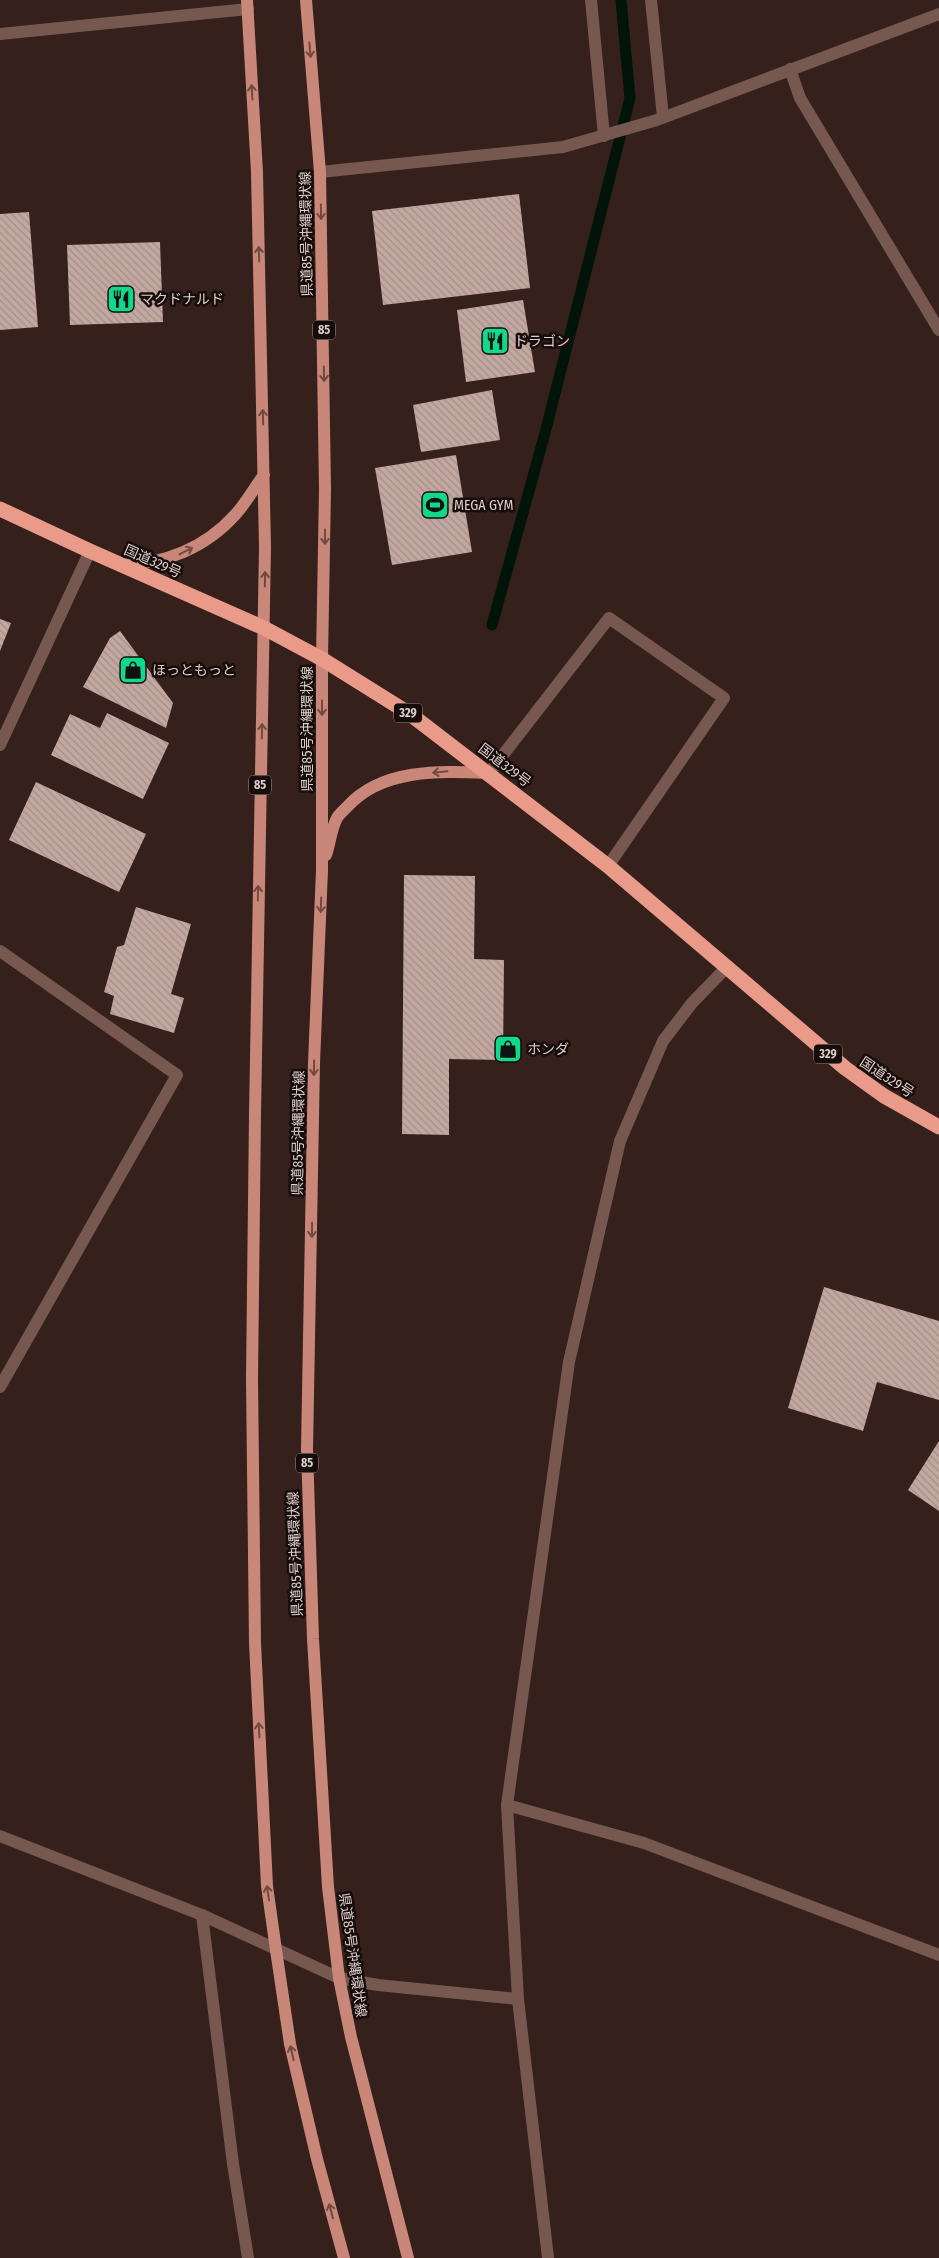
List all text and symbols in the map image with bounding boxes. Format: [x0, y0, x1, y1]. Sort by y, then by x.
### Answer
one-way arrow [305, 41, 315, 57]
one-way arrow [248, 84, 257, 100]
street label: 県道85号沖縄環状線 [297, 171, 316, 297]
one-way arrow [316, 203, 326, 219]
one-way arrow [254, 246, 264, 262]
restaurant icon: マクドナルド [106, 284, 136, 314]
place label: マクドナルド [140, 291, 224, 308]
road number: 85 [313, 320, 335, 340]
restaurant icon: ドラゴン [480, 326, 510, 356]
place label: ドラゴン [514, 333, 570, 350]
one-way arrow [319, 366, 329, 382]
one-way arrow [258, 409, 267, 425]
sports icon: MEGA GYM [420, 490, 450, 520]
place label: MEGA GYM [454, 497, 513, 514]
one-way arrow [320, 528, 330, 544]
street label: 国道329号 [121, 541, 184, 582]
one-way arrow [178, 546, 193, 555]
one-way arrow [260, 571, 270, 588]
shop icon: ほっともっと [118, 655, 148, 685]
place label: ほっともっと [152, 662, 236, 679]
street label: 県道85号沖縄環状線 [299, 666, 316, 792]
one-way arrow [317, 700, 327, 716]
road number: 329 [394, 704, 422, 722]
one-way arrow [257, 723, 266, 739]
street label: 国道329号 [475, 740, 534, 791]
one-way arrow [432, 768, 448, 777]
road number: 85 [249, 776, 271, 794]
one-way arrow [254, 885, 263, 901]
one-way arrow [316, 897, 325, 913]
shop icon: ホンダ [493, 1034, 523, 1064]
place label: ホンダ [527, 1041, 569, 1058]
road number: 329 [814, 1044, 842, 1064]
street label: 国道329号 [856, 1054, 917, 1101]
one-way arrow [309, 1059, 319, 1075]
street label: 県道85号沖縄環状線 [289, 1070, 308, 1196]
one-way arrow [307, 1222, 316, 1238]
road number: 85 [296, 1454, 318, 1472]
street label: 県道85号沖縄環状線 [285, 1491, 306, 1617]
one-way arrow [255, 1723, 264, 1739]
one-way arrow [262, 1885, 272, 1901]
street label: 県道85号沖縄環状線 [335, 1892, 370, 2018]
one-way arrow [287, 2046, 296, 2062]
one-way arrow [326, 2203, 335, 2219]

